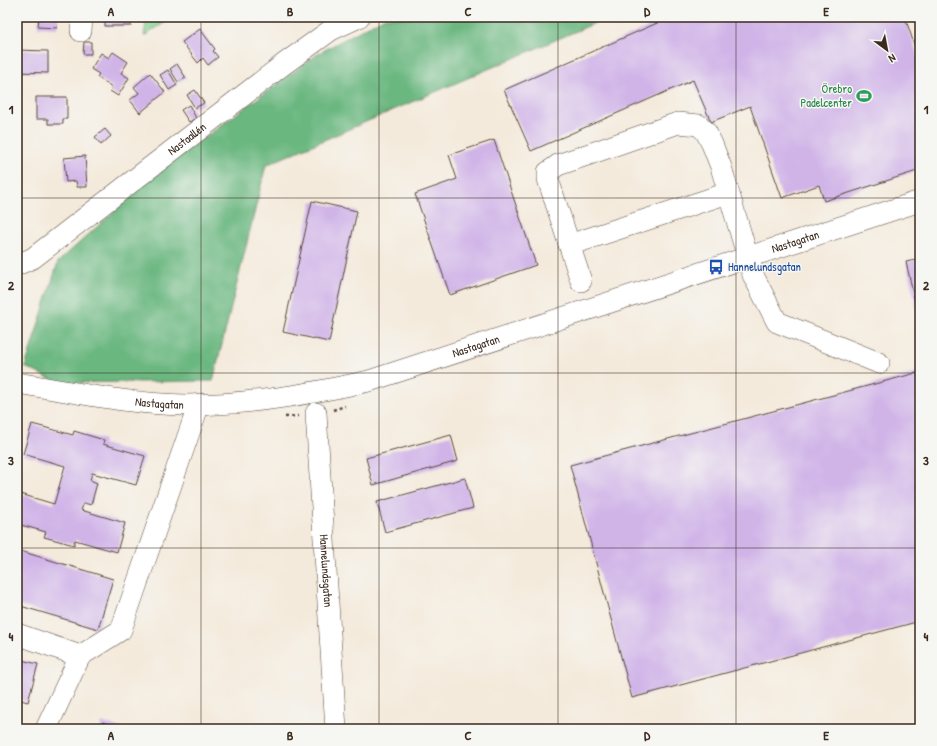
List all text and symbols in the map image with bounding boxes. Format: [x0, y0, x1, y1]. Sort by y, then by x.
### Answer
text: A [108, 2, 115, 20]
text: B [287, 2, 294, 20]
text: C [464, 2, 472, 20]
text: D [644, 2, 651, 20]
text: E [823, 2, 829, 20]
north arrow [867, 30, 907, 70]
text: N [886, 51, 898, 66]
place label: Örebro Padelcenter [800, 80, 852, 111]
sports icon: Örebro Padelcenter [855, 87, 873, 105]
text: 1 [9, 100, 14, 118]
text: 1 [924, 100, 929, 118]
street label: Nastaallén [164, 118, 210, 159]
street label: Nastagatan [769, 226, 821, 257]
bus stop icon: Hannelundsgatan [707, 258, 725, 276]
place label: Hannelundsgatan [728, 258, 801, 275]
text: 2 [8, 276, 15, 294]
text: 2 [923, 276, 930, 294]
street label: Nastagatan [450, 330, 502, 361]
street label: Nastagatan [134, 393, 184, 413]
text: 3 [8, 451, 14, 469]
text: 3 [923, 451, 929, 469]
street label: Hannelundsgatan [316, 534, 337, 608]
text: 4 [9, 627, 14, 645]
text: 4 [924, 627, 929, 645]
text: A [108, 726, 115, 744]
text: B [287, 726, 294, 744]
text: C [464, 726, 472, 744]
text: D [644, 726, 651, 744]
text: E [823, 726, 829, 744]

